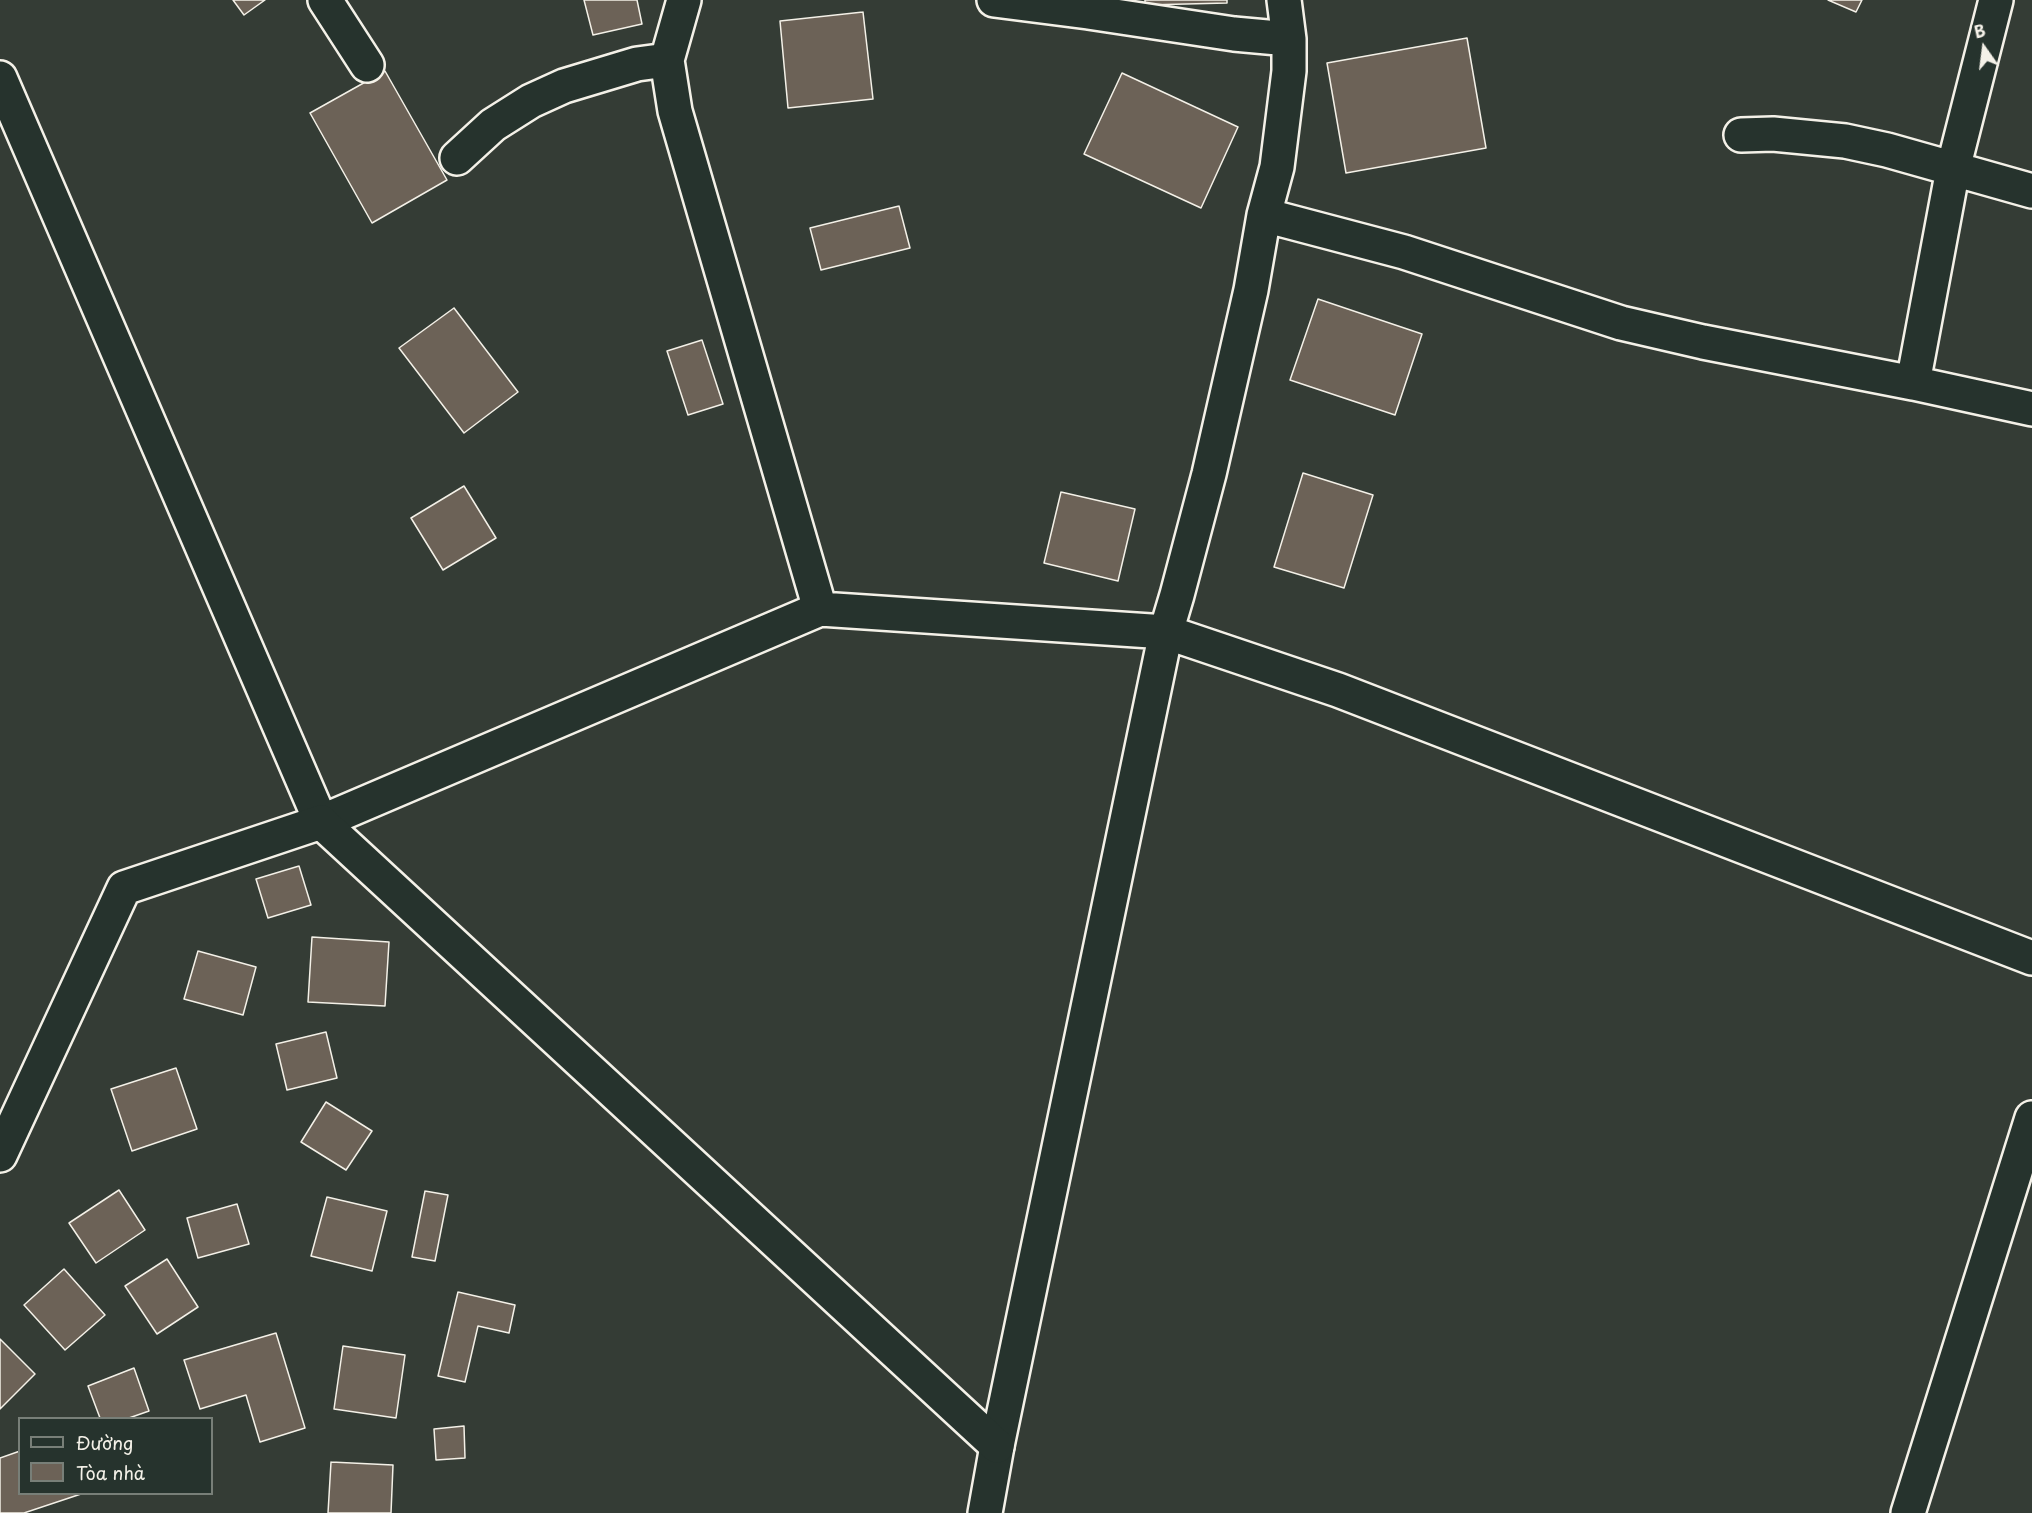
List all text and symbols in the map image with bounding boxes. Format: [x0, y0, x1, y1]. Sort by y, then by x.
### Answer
north arrow [1954, 18, 2014, 78]
text: B [1971, 18, 1988, 44]
legend [18, 1417, 213, 1495]
text: Đường [76, 1429, 133, 1456]
text: Tòa nhà [76, 1459, 145, 1486]

